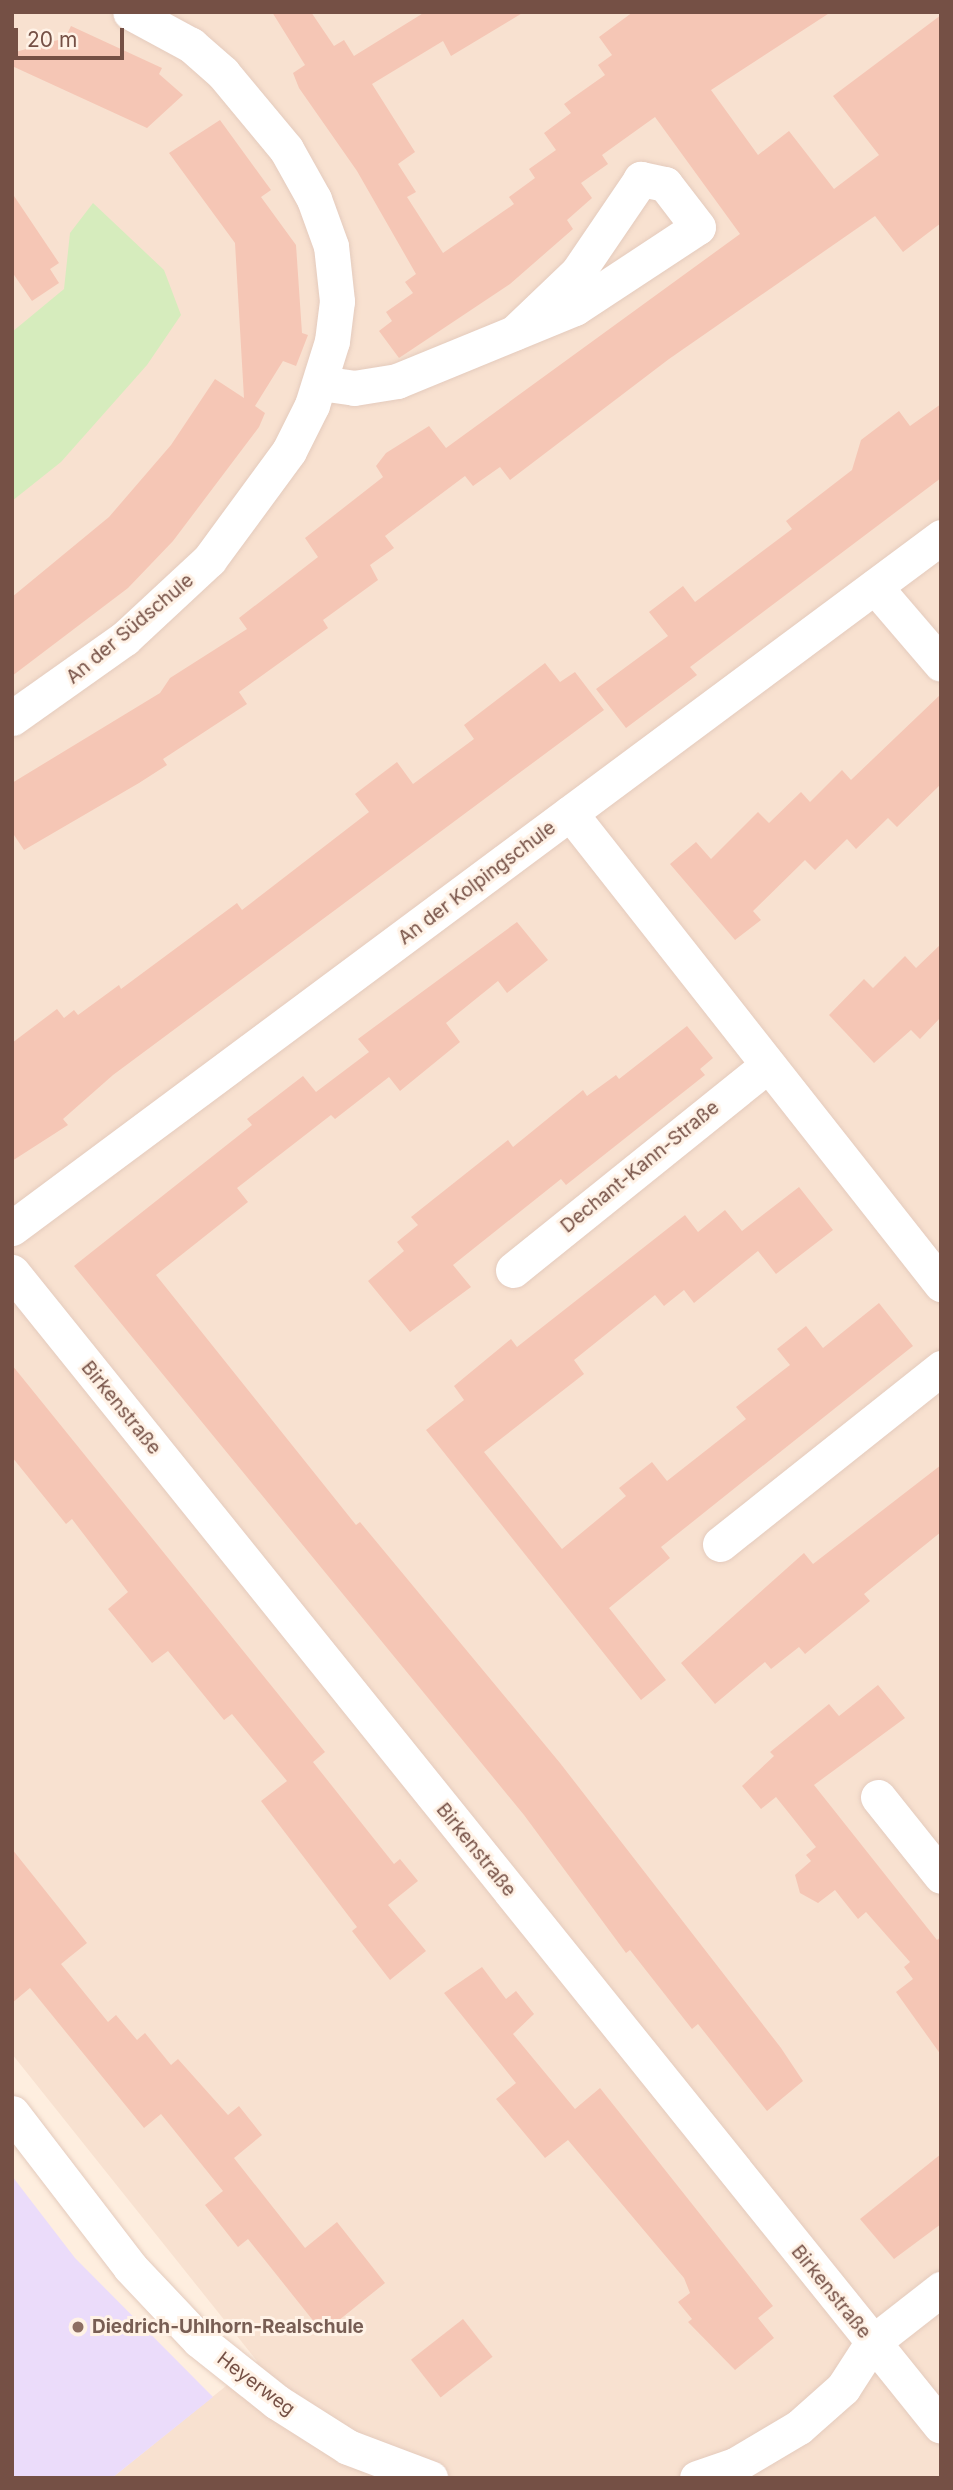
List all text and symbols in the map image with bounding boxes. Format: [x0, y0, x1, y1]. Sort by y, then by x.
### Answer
scale bar [18, 14, 128, 58]
text: 20 m [27, 27, 77, 52]
street label: An der Südschule [62, 569, 198, 689]
street label: An der Kolpingschule [394, 816, 560, 950]
street label: Dechant-Kann-Straße [556, 1096, 724, 1238]
street label: Birkenstraße [76, 1357, 166, 1459]
street label: Birkenstraße [431, 1799, 521, 1901]
street label: Birkenstraße [786, 2241, 876, 2343]
place label: Diedrich-Uhlhorn-Realschule [92, 2316, 364, 2338]
marker: Diedrich-Uhlhorn-Realschule [70, 2319, 86, 2335]
street label: Heyerweg [213, 2347, 299, 2421]

